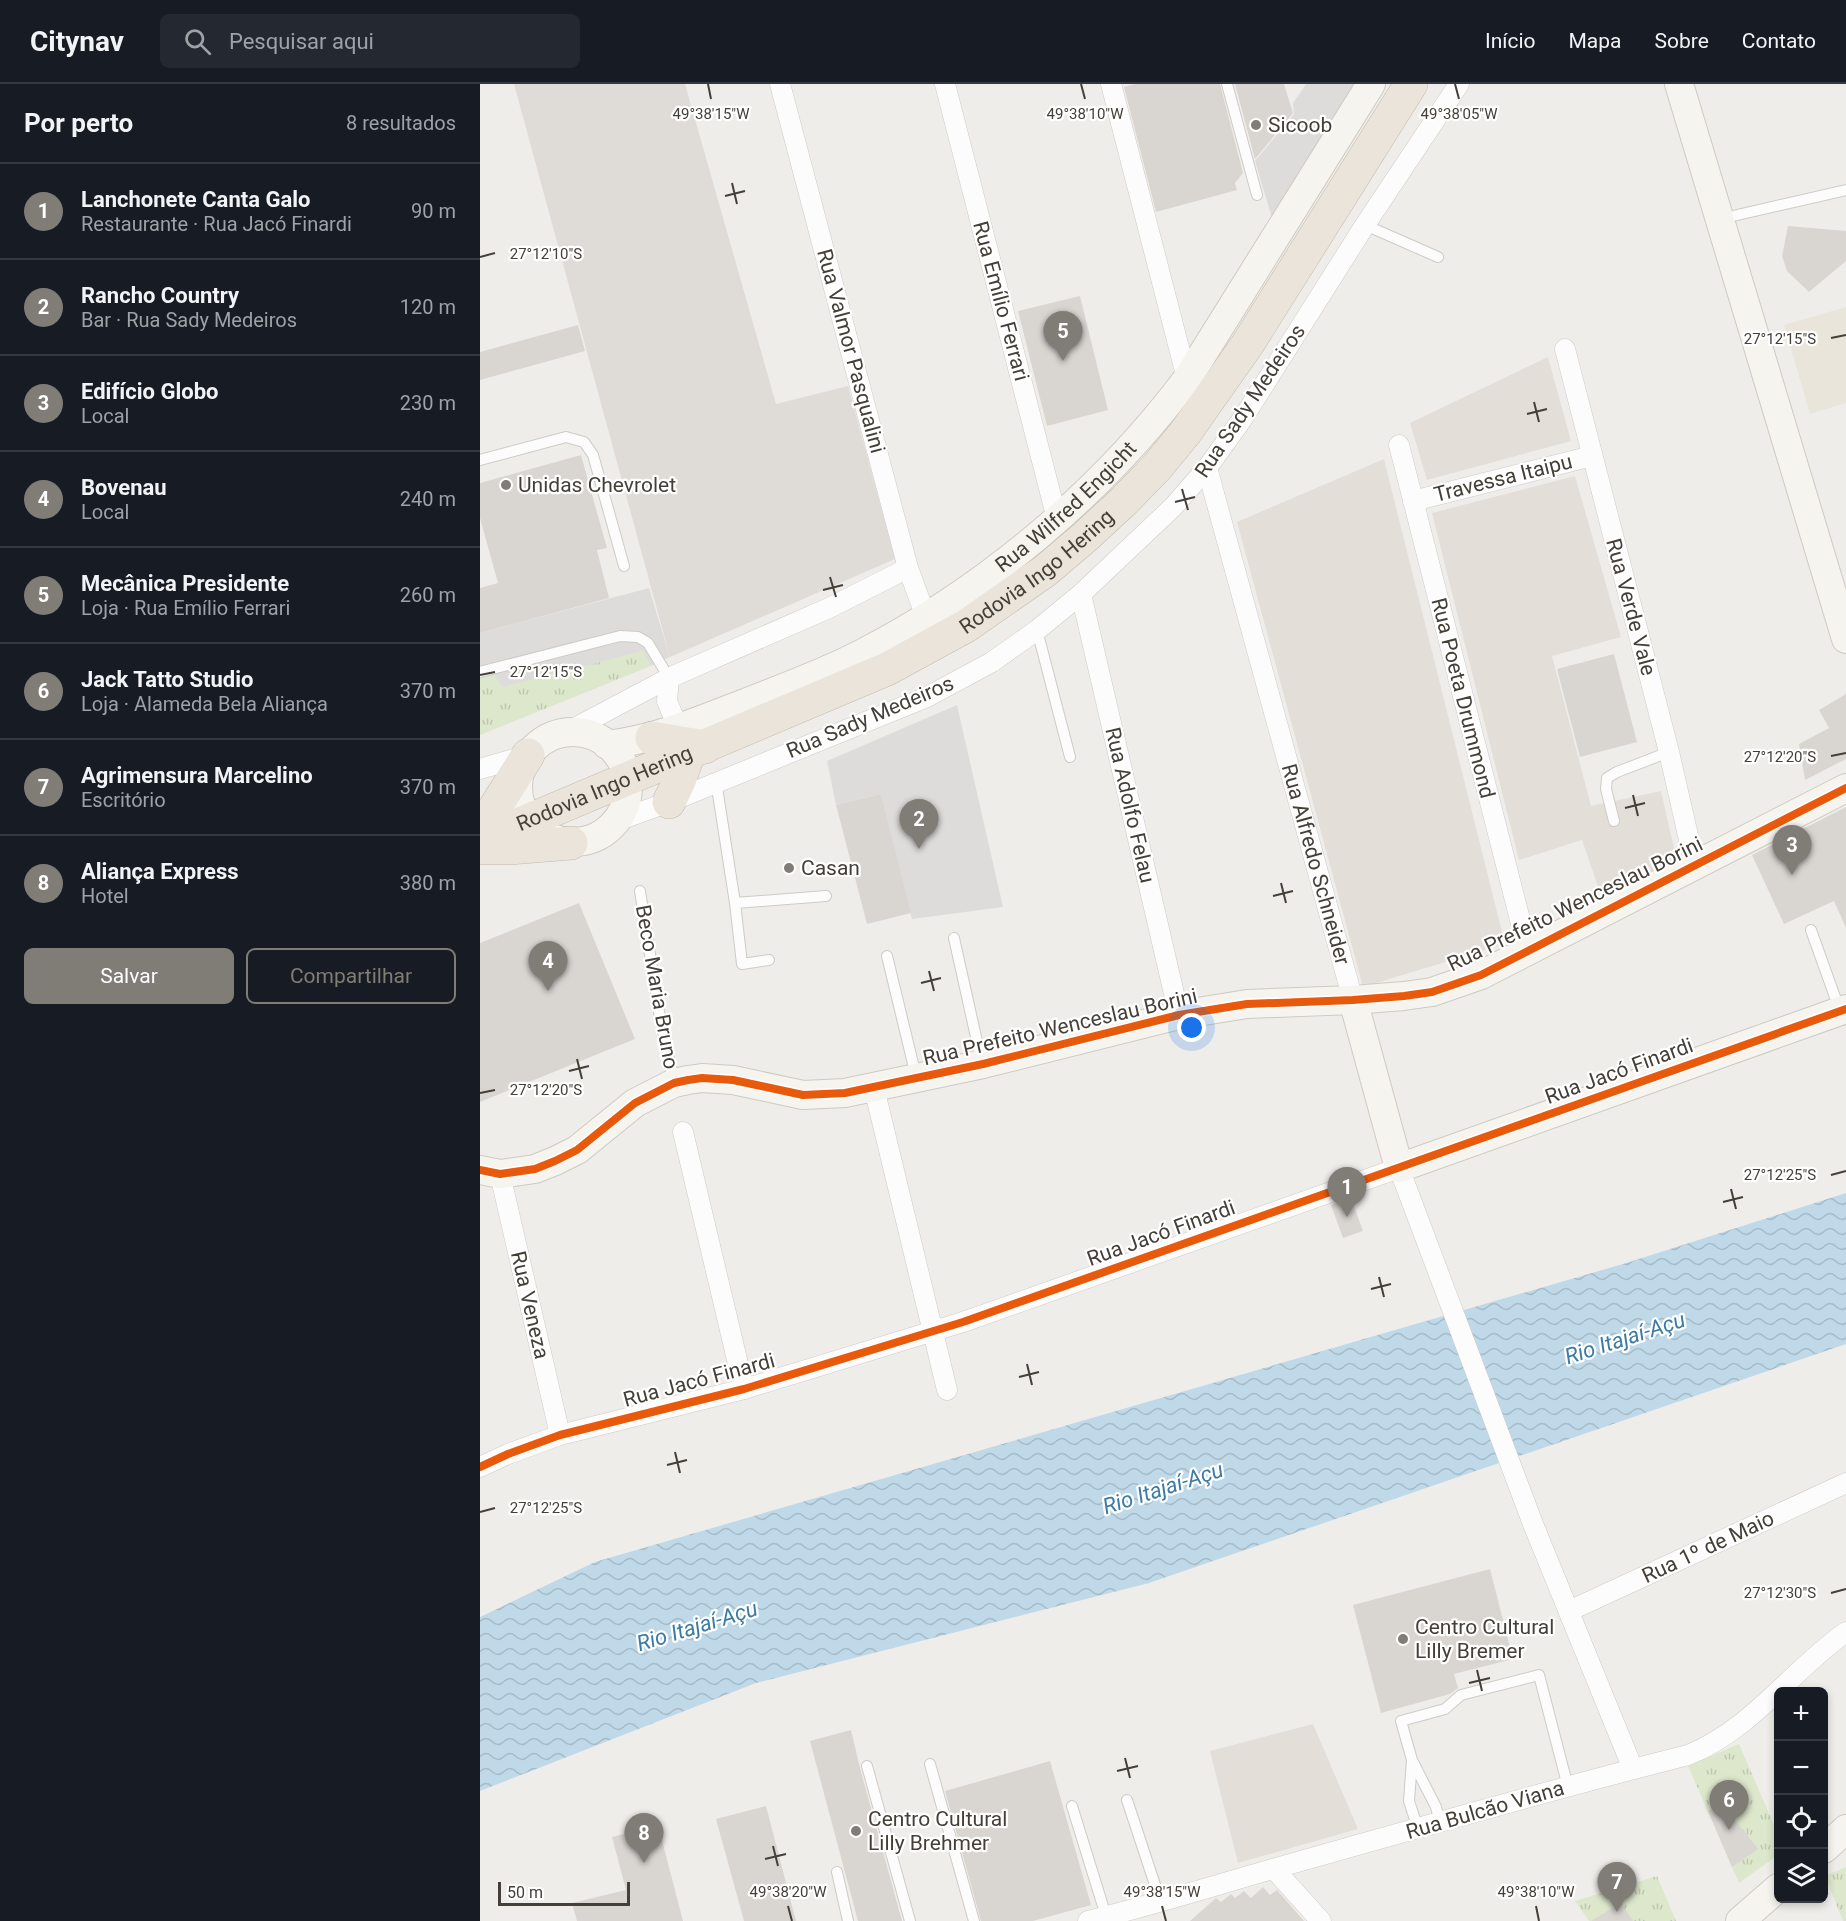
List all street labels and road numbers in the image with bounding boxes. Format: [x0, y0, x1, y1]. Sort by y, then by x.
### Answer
street label: Rua Emílio Ferrari [968, 219, 1034, 383]
street label: Rua Valmor Pasqualini [812, 246, 890, 456]
street label: Rua Sady Medeiros [1190, 320, 1310, 482]
street label: Rua Wilfred Engicht [991, 437, 1142, 577]
street label: Travessa Itaipu [1431, 449, 1575, 507]
street label: Rodovia Ingo Hering [955, 505, 1119, 639]
street label: Rua Verde Vale [1601, 536, 1661, 678]
street label: Rua Poeta Drummond [1426, 595, 1500, 801]
street label: Rua Sady Medeiros [783, 671, 957, 763]
street label: Rua Adolfo Felau [1100, 725, 1160, 885]
street label: Rodovia Ingo Hering [513, 741, 696, 836]
street label: Rua Alfredo Schneider [1277, 761, 1355, 968]
street label: Rua Prefeito Wenceslau Borini [1443, 832, 1707, 976]
street label: Beco Maria Bruno [631, 903, 683, 1071]
street label: Rua Prefeito Wenceslau Borini [920, 984, 1200, 1070]
street label: Rua Jacó Finardi [1542, 1033, 1696, 1109]
street label: Rua Jacó Finardi [1084, 1195, 1238, 1271]
street label: Rua Veneza [506, 1249, 554, 1361]
street label: Rua Jacó Finardi [621, 1348, 777, 1412]
street label: Rua 1º de Maio [1638, 1506, 1778, 1588]
street label: Rua Bulcão Viana [1403, 1776, 1567, 1844]

